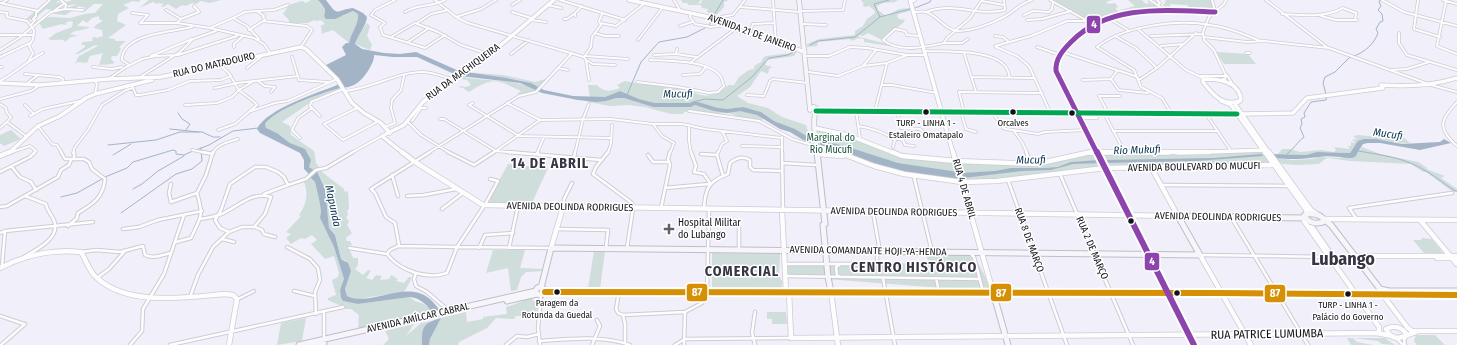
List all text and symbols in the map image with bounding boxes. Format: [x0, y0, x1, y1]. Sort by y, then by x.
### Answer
street label: AVENIDA 21 DE JANEIRO [706, 11, 798, 55]
line badge: 4 [1086, 15, 1101, 34]
text: 4 [1091, 18, 1097, 31]
street label: RUA DA MACHIQUEIRA [424, 41, 503, 103]
street label: RUA DO MATADOURO [172, 50, 256, 80]
water label: Mucufi [663, 87, 693, 101]
marker: TURP - LINHA 1 - Estaleiro Omatapalo [921, 107, 931, 117]
marker: Orcalves [1008, 107, 1018, 117]
unlabelled marker [1067, 108, 1077, 118]
place label: TURP - LINHA 1 - Estaleiro Omatapalo [889, 118, 963, 140]
place label: Orcalves [997, 118, 1029, 128]
water label: Mucufi [1372, 126, 1404, 143]
park label: Marginal do Rio Mucufi [807, 132, 855, 156]
water label: Rio Mukufi [1113, 143, 1161, 157]
water label: Mucufi [1016, 153, 1046, 167]
district label: 14 DE ABRIL [511, 155, 589, 172]
street label: RUA 4 DE ABRIL [950, 158, 978, 221]
street label: AVENIDA BOULEVARD DO MUCUFI [1128, 160, 1260, 174]
water label: Mapunda [322, 184, 344, 228]
street label: AVENIDA DEOLINDA RODRIGUES [507, 200, 633, 214]
street label: AVENIDA DEOLINDA RODRIGUES [831, 205, 957, 219]
street label: RUA 8 DE MARÇO [1012, 206, 1046, 274]
street label: AVENIDA DEOLINDA RODRIGUES [1155, 210, 1281, 224]
street label: RUA 2 DE MARÇO [1073, 215, 1111, 281]
unlabelled marker [1126, 216, 1136, 226]
place label: Hospital Militar do Lubango [678, 217, 741, 241]
marker: Hospital Militar do Lubango [663, 223, 675, 235]
street label: AVENIDA COMANDANTE HOJI-YA-HENDA [789, 244, 947, 258]
district label: Lubango [1311, 248, 1375, 270]
line badge: 4 [1144, 252, 1160, 271]
text: 4 [1149, 255, 1155, 268]
district label: CENTRO HISTÓRICO [851, 258, 977, 276]
district label: COMERCIAL [705, 263, 779, 280]
line badge: 87 [686, 283, 708, 302]
line badge: 87 [990, 283, 1012, 302]
line badge: 87 [1264, 284, 1286, 303]
text: 87 [692, 286, 702, 299]
marker: Paragem da Rotunda da Guedal [552, 287, 562, 297]
text: 87 [996, 287, 1006, 300]
text: 87 [1270, 287, 1280, 300]
unlabelled marker [1172, 288, 1182, 298]
marker: TURP - LINHA 1 - Palácio do Governo [1343, 289, 1353, 299]
street label: AVENIDA AMÍLCAR CABRAL [365, 298, 471, 336]
place label: Paragem da Rotunda da Guedal [522, 298, 593, 320]
place label: TURP - LINHA 1 - Palácio do Governo [1313, 300, 1384, 322]
street label: RUA PATRICE LUMUMBA [1211, 326, 1324, 342]

